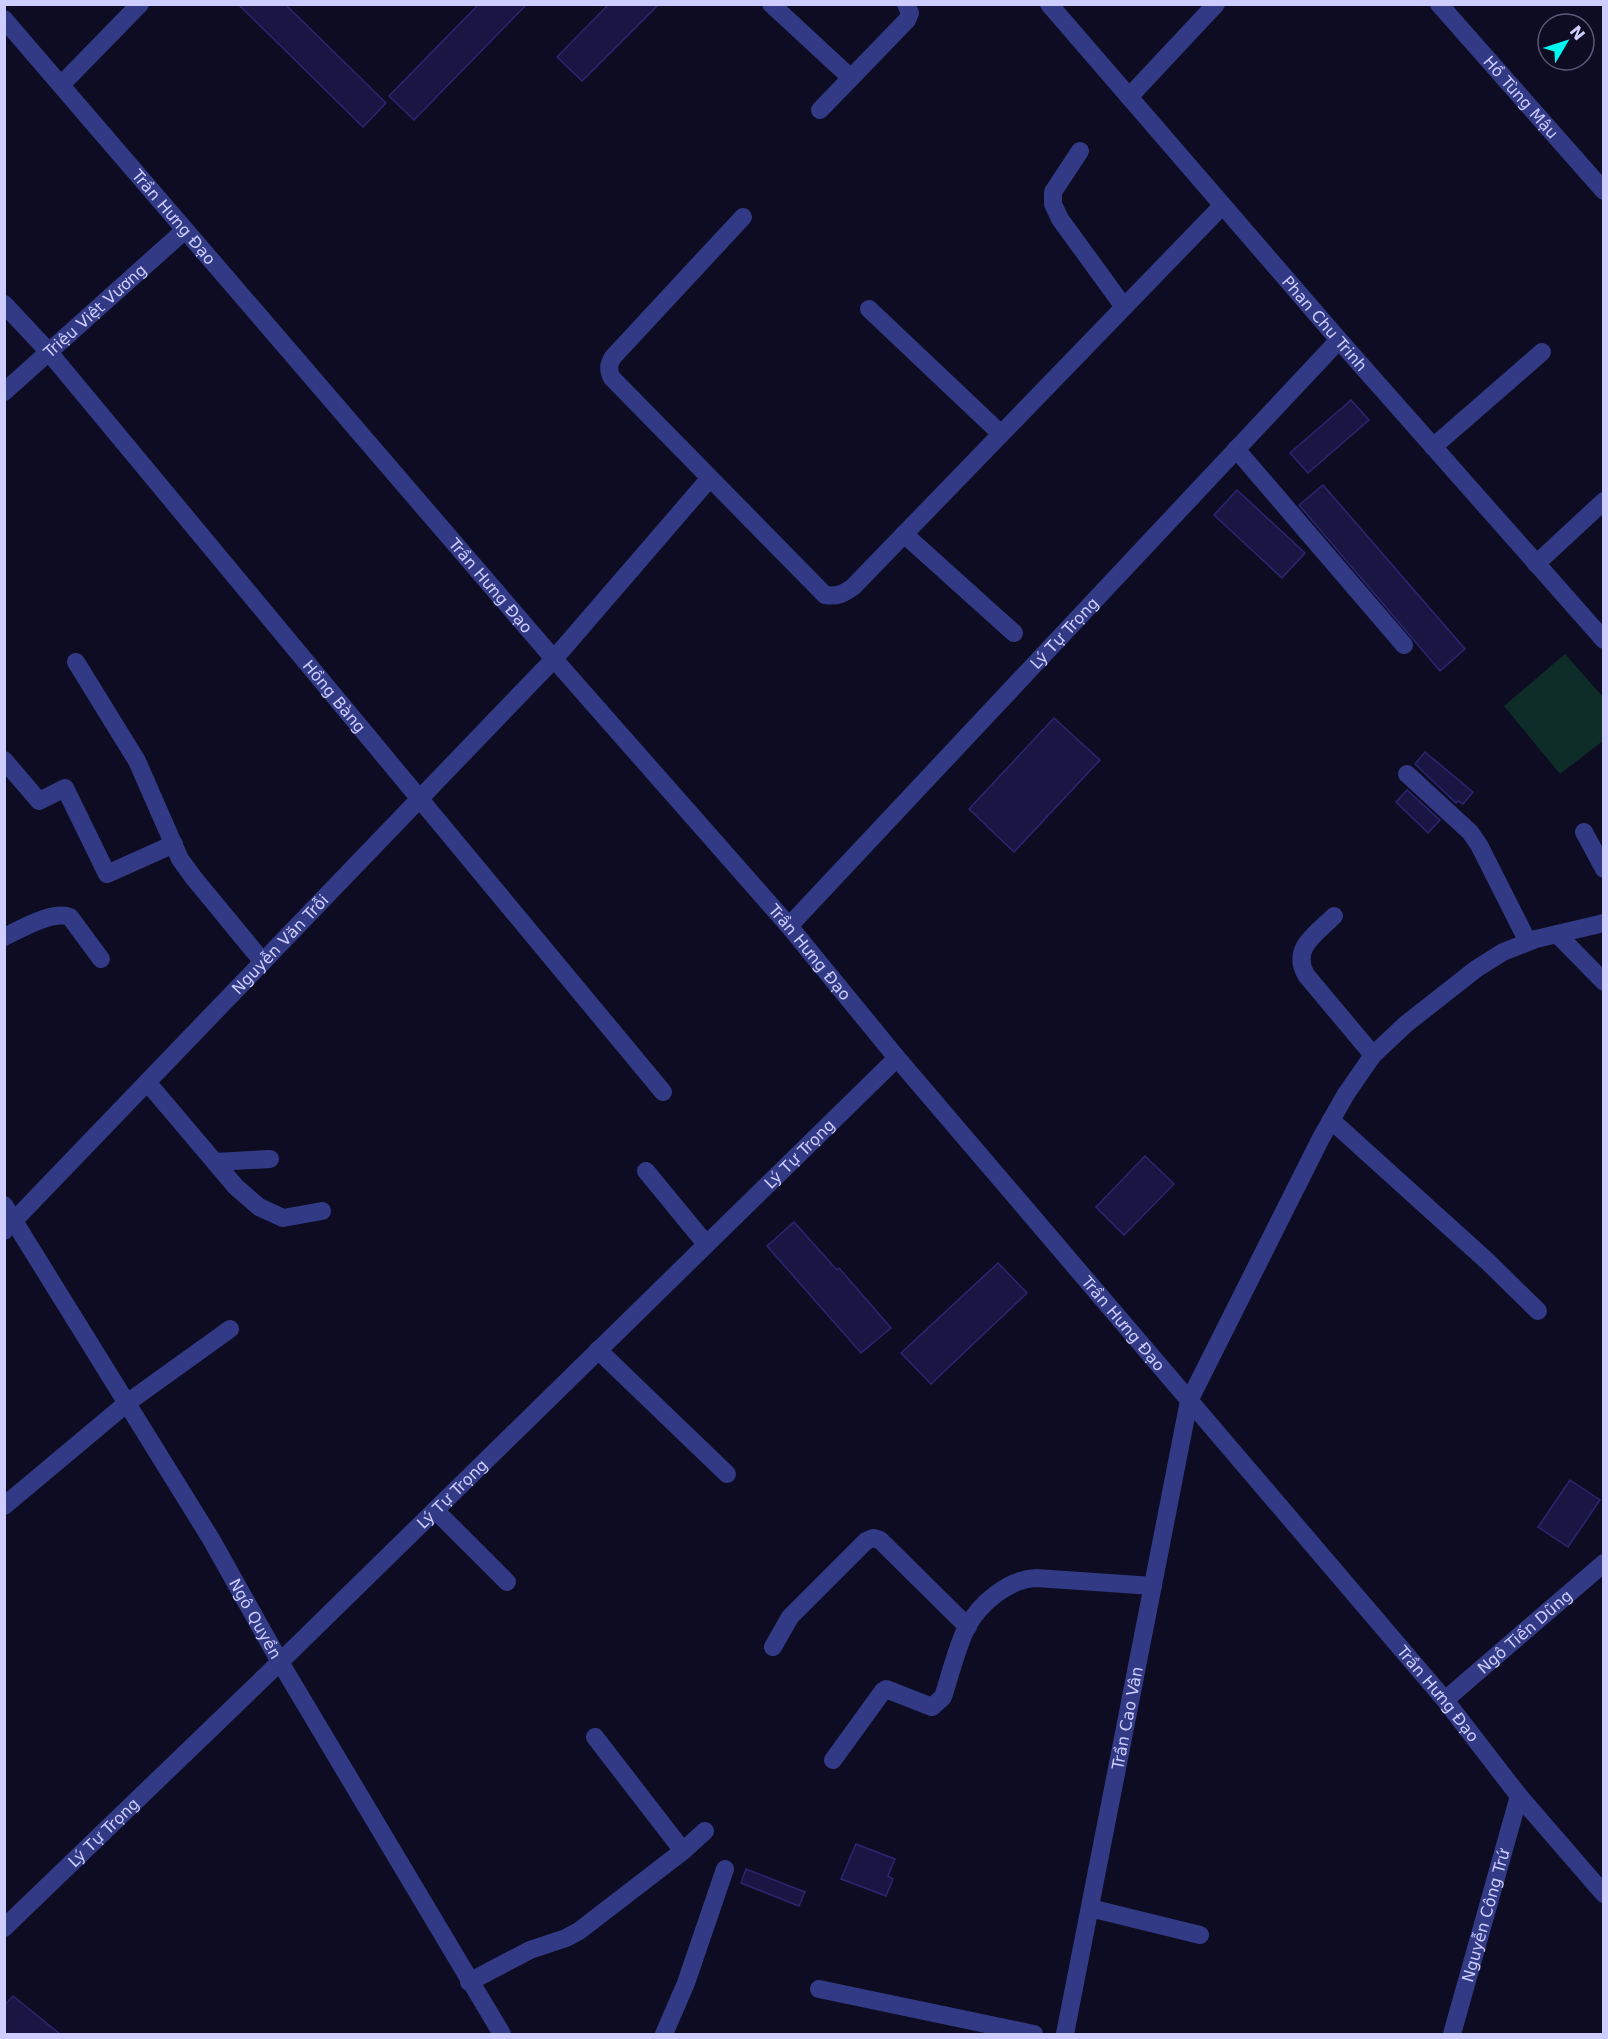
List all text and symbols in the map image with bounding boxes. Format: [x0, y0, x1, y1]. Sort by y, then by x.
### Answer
north arrow [1536, 12, 1596, 72]
text: N [1566, 22, 1589, 44]
street label: Hồ Tùng Mậu [1480, 52, 1563, 142]
street label: Trần Hưng Đạo [128, 165, 220, 268]
street label: Triệu Việt Vương [39, 260, 150, 362]
street label: Phan Chu Trinh [1278, 272, 1371, 375]
street label: Trần Hưng Đạo [444, 534, 537, 637]
street label: Lý Tự Trọng [1026, 593, 1102, 673]
street label: Hồng Bàng [299, 656, 370, 736]
street label: Nguyễn Văn Trỗi [228, 890, 332, 998]
street label: Trần Hưng Đạo [764, 900, 855, 1004]
street label: Lý Tự Trọng [760, 1115, 838, 1192]
street label: Trần Hưng Đạo [1077, 1271, 1169, 1375]
street label: Lý Tự Trọng [413, 1455, 491, 1532]
street label: Ngô Quyền [225, 1575, 286, 1662]
street label: Ngô Tiến Dũng [1473, 1586, 1576, 1677]
street label: Trần Hưng Đạo [1393, 1641, 1483, 1746]
street label: Trần Cao Vân [1107, 1665, 1146, 1772]
street label: Lý Tự Trọng [64, 1794, 143, 1871]
street label: Nguyễn Công Trứ [1458, 1846, 1513, 1984]

